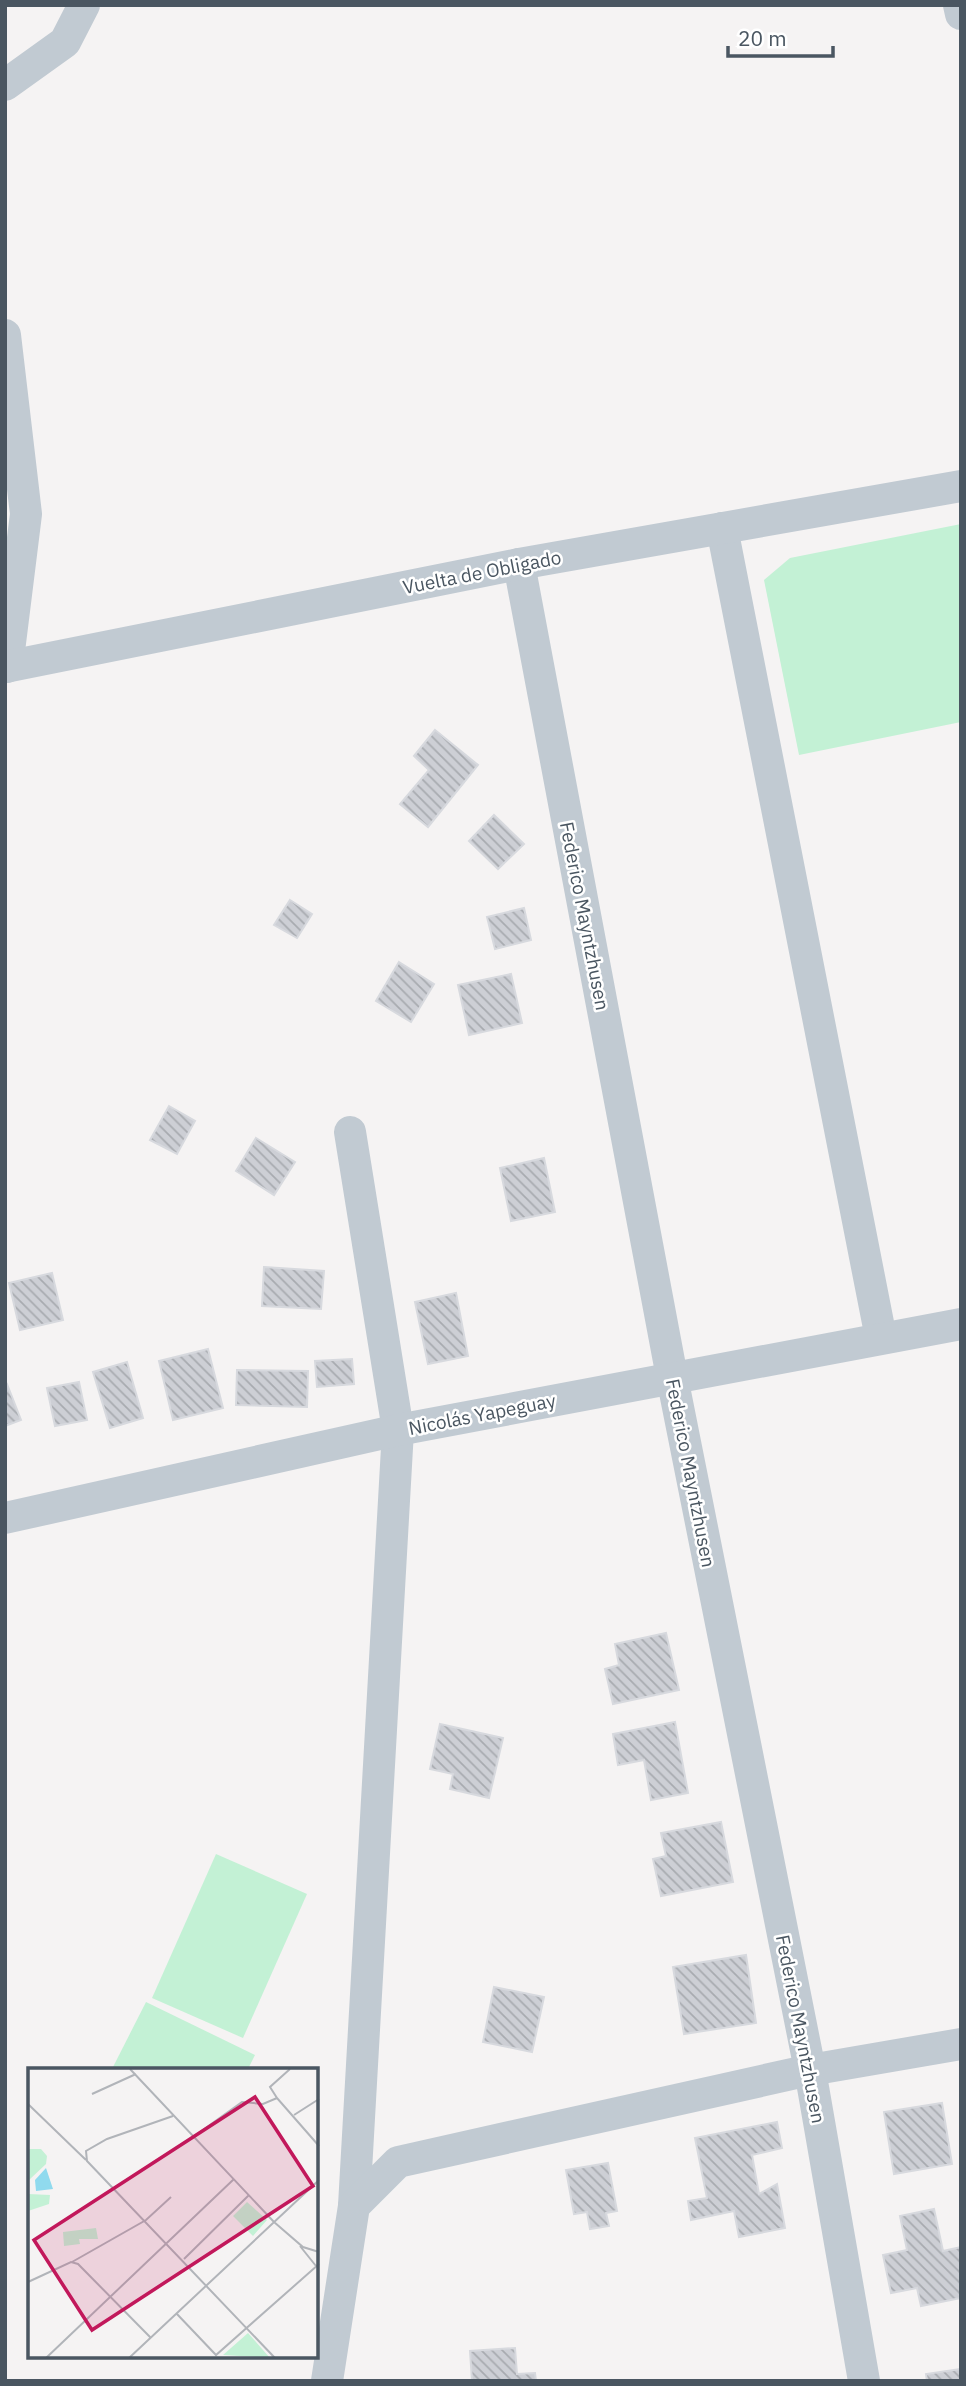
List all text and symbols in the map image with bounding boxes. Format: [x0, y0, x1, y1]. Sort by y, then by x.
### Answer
scale bar [728, 14, 833, 58]
text: 20 m [738, 24, 787, 52]
street label: Vuelta de Obligado [401, 545, 563, 599]
street label: Federico Mayntzhusen [555, 820, 615, 1012]
street label: Federico Mayntzhusen [661, 1377, 721, 1569]
street label: Nicolás Yapeguay [406, 1388, 558, 1440]
street label: Federico Mayntzhusen [771, 1933, 831, 2125]
inset map [28, 2068, 318, 2358]

